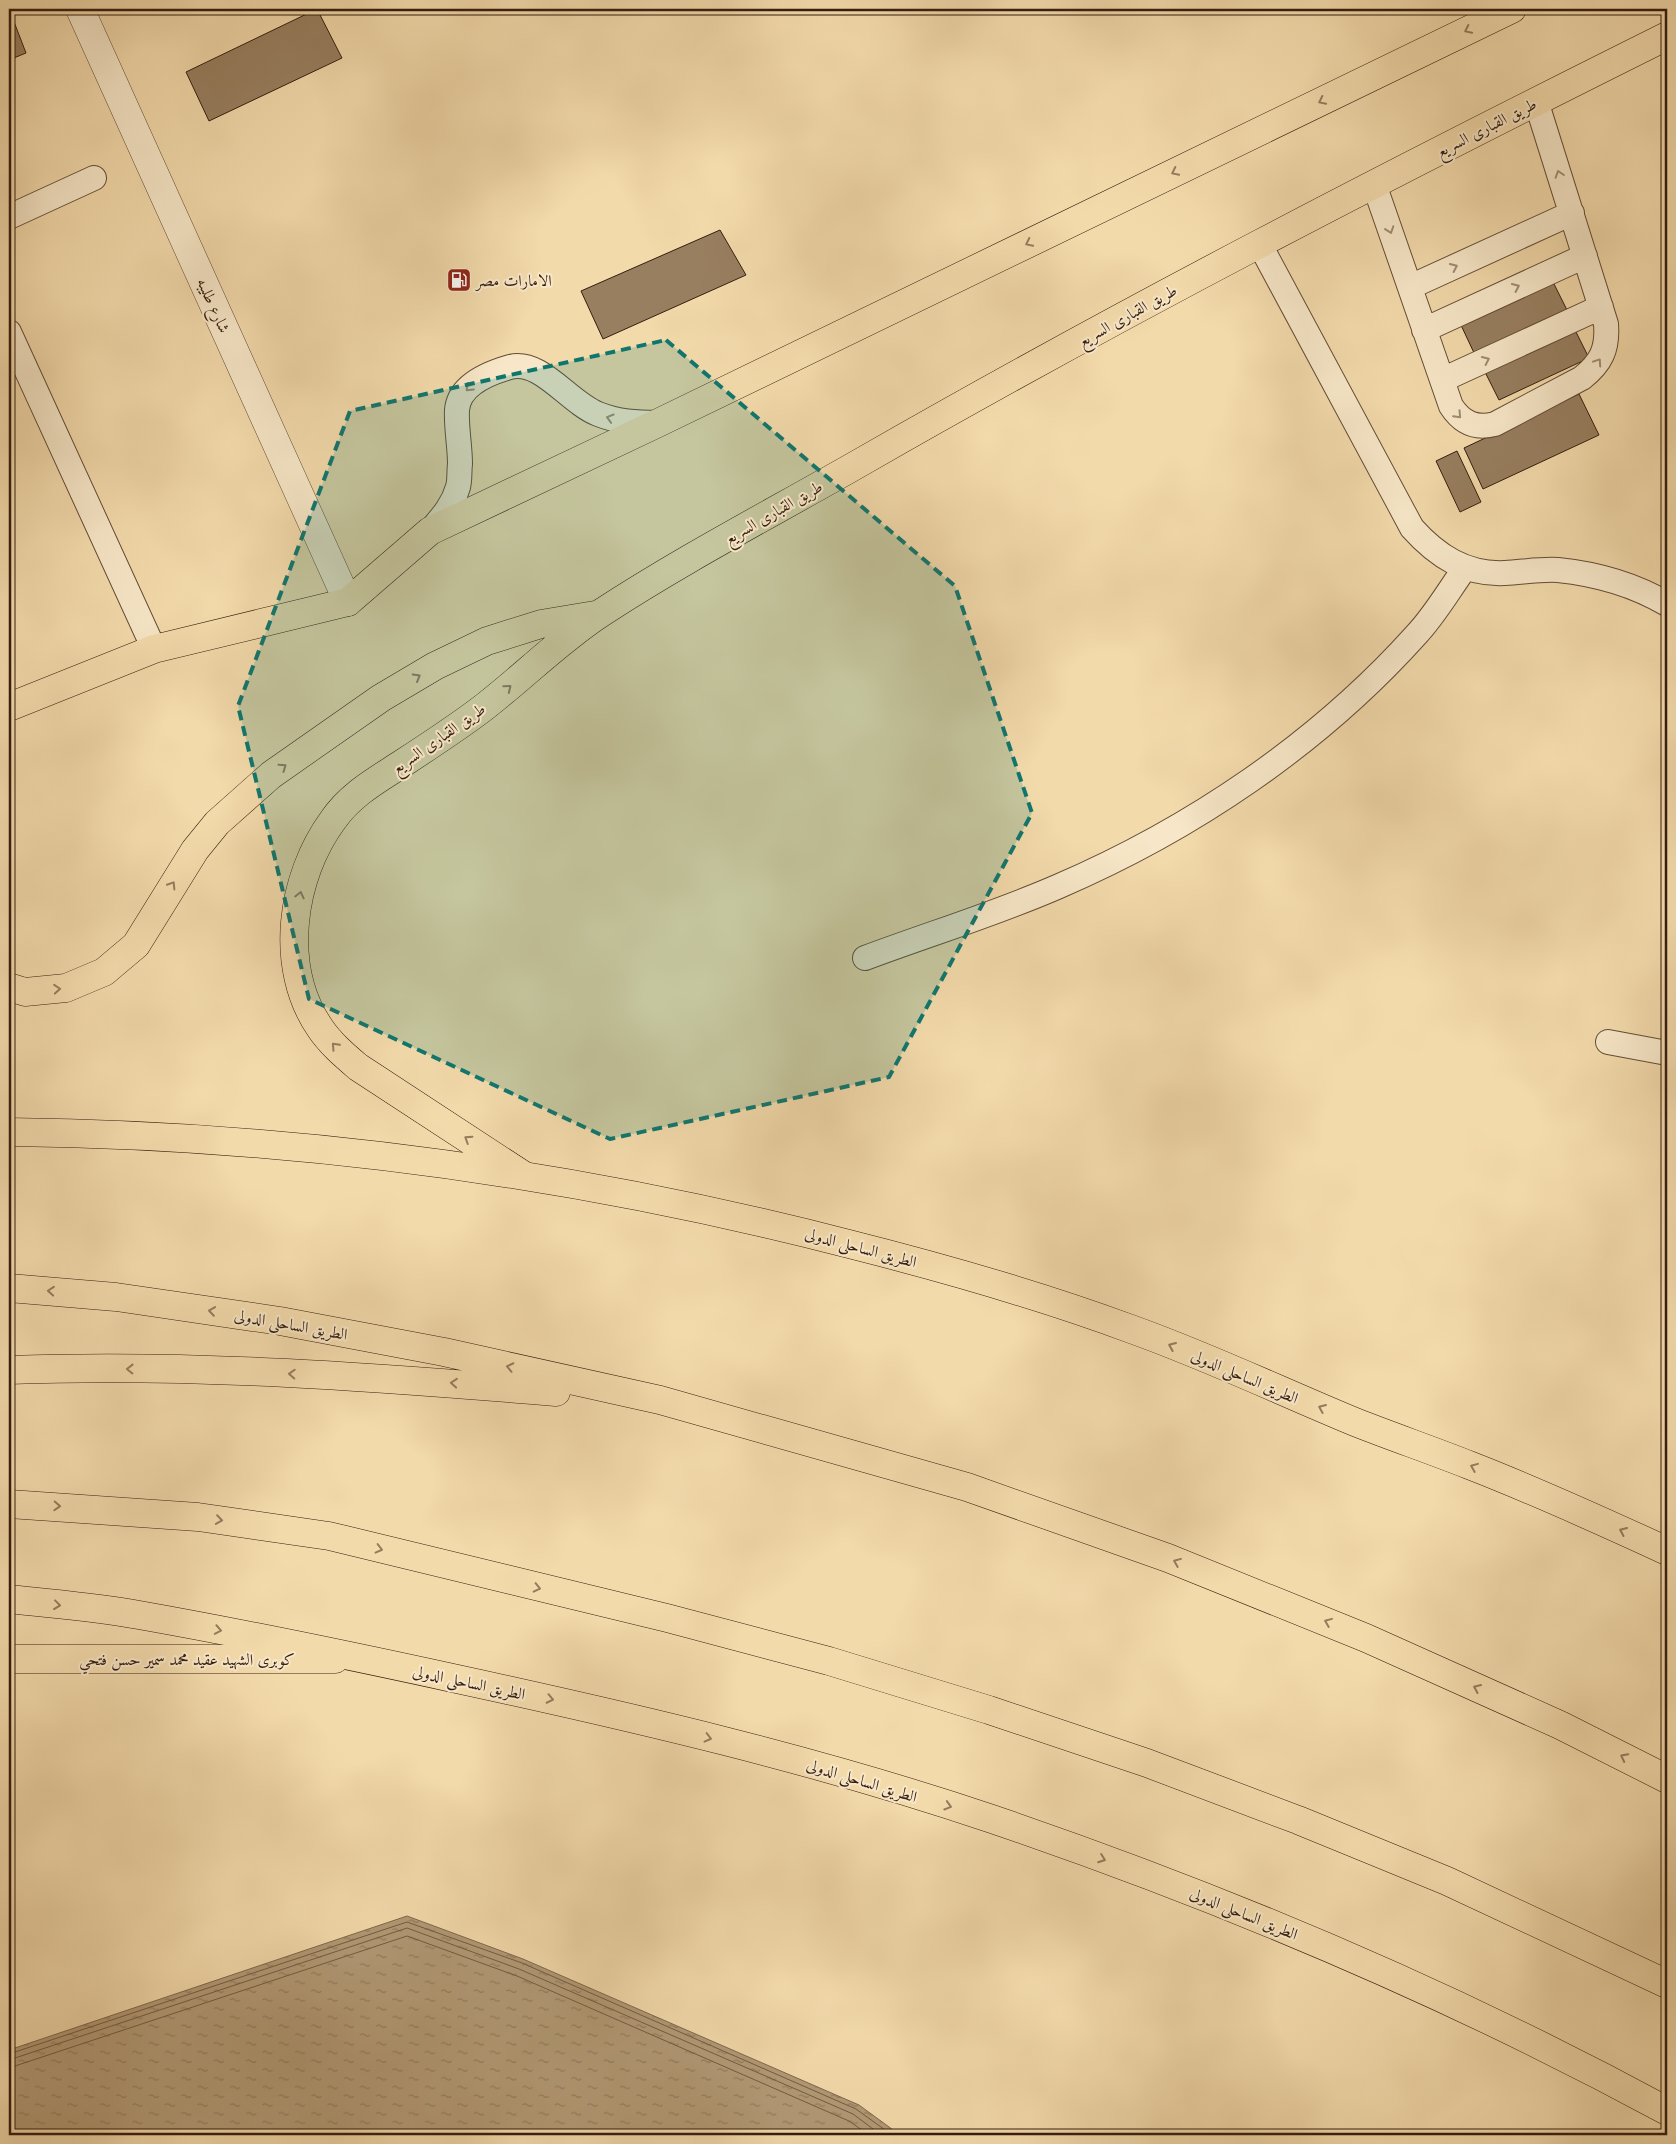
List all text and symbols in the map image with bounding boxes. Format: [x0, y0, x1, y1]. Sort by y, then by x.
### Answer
one-way arrow [1464, 24, 1473, 34]
street label: طريق القبارى السريع [1432, 93, 1542, 166]
one-way arrow [1318, 95, 1327, 105]
one-way arrow [1171, 166, 1180, 176]
one-way arrow [1555, 170, 1565, 179]
one-way arrow [1384, 226, 1394, 234]
one-way arrow [1025, 237, 1034, 247]
one-way arrow [1449, 263, 1458, 273]
fuel station icon: الامارات مصر [446, 267, 472, 293]
place label: الامارات مصر [474, 270, 552, 291]
street label: شارع طليبه [189, 274, 235, 337]
street label: طريق القبارى السريع [1074, 279, 1183, 356]
one-way arrow [1511, 283, 1520, 293]
one-way arrow [1481, 356, 1490, 366]
one-way arrow [1592, 359, 1602, 368]
one-way arrow [466, 383, 475, 392]
one-way arrow [1452, 409, 1461, 418]
one-way arrow [606, 413, 614, 423]
street label: طريق القبارى السريع [720, 476, 829, 553]
one-way arrow [412, 673, 421, 683]
one-way arrow [502, 685, 511, 693]
street label: طريق القبارى السريع [387, 698, 492, 783]
one-way arrow [277, 764, 286, 773]
one-way arrow [166, 881, 176, 890]
one-way arrow [294, 890, 305, 899]
one-way arrow [53, 984, 61, 995]
one-way arrow [332, 1042, 341, 1051]
one-way arrow [464, 1136, 474, 1145]
street label: الطريق الساحلى الدولى [803, 1223, 919, 1273]
one-way arrow [47, 1286, 55, 1297]
street label: الطريق الساحلى الدولى [232, 1304, 349, 1346]
one-way arrow [208, 1306, 216, 1317]
one-way arrow [1168, 1341, 1177, 1352]
street label: الطريق الساحلى الدولى [1188, 1344, 1302, 1409]
one-way arrow [505, 1362, 514, 1373]
one-way arrow [125, 1364, 133, 1374]
one-way arrow [288, 1369, 296, 1380]
one-way arrow [450, 1378, 458, 1389]
one-way arrow [1318, 1404, 1327, 1414]
one-way arrow [1470, 1462, 1479, 1473]
one-way arrow [54, 1500, 62, 1511]
one-way arrow [216, 1514, 224, 1525]
one-way arrow [1619, 1527, 1628, 1538]
one-way arrow [375, 1543, 383, 1553]
one-way arrow [1173, 1558, 1182, 1568]
one-way arrow [532, 1582, 541, 1593]
one-way arrow [53, 1599, 61, 1610]
one-way arrow [1324, 1618, 1333, 1629]
one-way arrow [213, 1624, 222, 1635]
street label: كوبرى الشهيد عقيد محمد سمير حسن فتحي [79, 1649, 295, 1675]
street label: الطريق الساحلى الدولى [410, 1660, 527, 1706]
one-way arrow [1473, 1683, 1482, 1694]
one-way arrow [546, 1693, 555, 1704]
one-way arrow [703, 1732, 712, 1743]
one-way arrow [1620, 1753, 1629, 1764]
street label: الطريق الساحلى الدولى [804, 1754, 920, 1808]
one-way arrow [944, 1801, 952, 1811]
one-way arrow [1097, 1853, 1106, 1863]
street label: الطريق الساحلى الدولى [1186, 1882, 1301, 1946]

